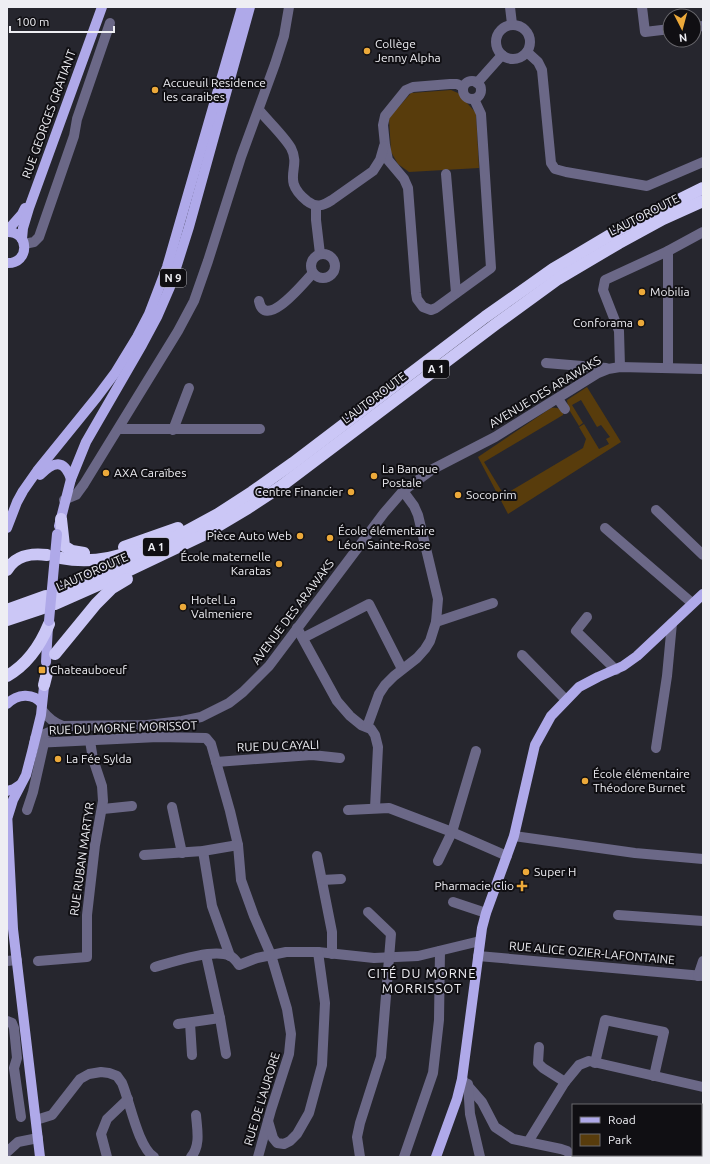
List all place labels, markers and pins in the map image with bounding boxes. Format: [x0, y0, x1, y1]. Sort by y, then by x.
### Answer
place label: Collège Jenny Alpha [375, 37, 441, 64]
marker: Collège Jenny Alpha [362, 46, 372, 56]
place label: Accueuil Residence les caraibes [163, 76, 266, 103]
marker: Accueuil Residence les caraibes [150, 85, 160, 95]
place label: Mobilia [650, 285, 690, 298]
marker: Mobilia [637, 287, 647, 297]
place label: Conforama [573, 316, 633, 329]
marker: Conforama [636, 318, 646, 328]
place label: La Banque Postale [382, 462, 438, 489]
place label: AXA Caraïbes [114, 466, 186, 479]
marker: AXA Caraïbes [101, 468, 111, 478]
marker: La Banque Postale [369, 471, 379, 481]
place label: Centre Financier [255, 485, 343, 498]
marker: Centre Financier [346, 487, 356, 497]
place label: Socoprim [466, 488, 517, 501]
marker: Socoprim [453, 490, 463, 500]
place label: École élémentaire Léon Sainte-Rose [338, 524, 435, 551]
place label: Pièce Auto Web [207, 529, 292, 542]
marker: Pièce Auto Web [295, 531, 305, 541]
marker: École élémentaire Léon Sainte-Rose [325, 533, 335, 543]
place label: École maternelle Karatas [180, 550, 271, 577]
marker: École maternelle Karatas [274, 559, 284, 569]
place label: Hotel La Valmeniere [191, 593, 252, 620]
marker: Hotel La Valmeniere [178, 602, 188, 612]
place label: Chateauboeuf [50, 663, 127, 676]
marker: Chateauboeuf [37, 665, 47, 675]
place label: La Fée Sylda [66, 752, 132, 765]
marker: La Fée Sylda [53, 754, 63, 764]
place label: École élémentaire Théodore Burnet [593, 767, 690, 794]
marker: École élémentaire Théodore Burnet [580, 776, 590, 786]
place label: Super H [534, 865, 576, 878]
marker: Super H [521, 867, 531, 877]
place label: Pharmacie Clio [434, 879, 514, 892]
marker: Pharmacie Clio [517, 881, 527, 891]

